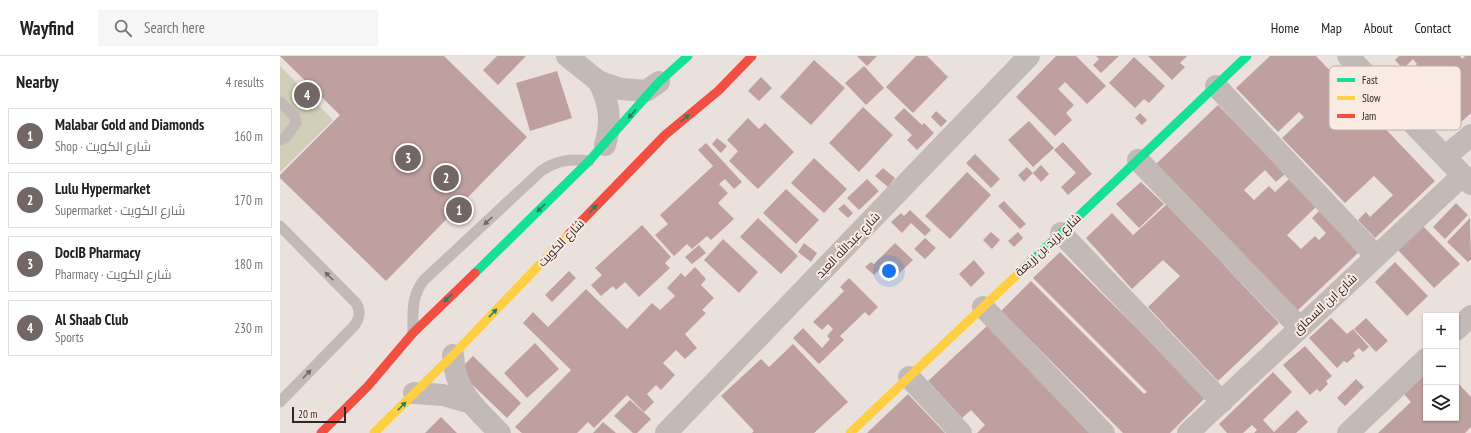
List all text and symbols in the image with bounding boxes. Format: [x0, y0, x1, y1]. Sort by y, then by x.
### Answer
search box [98, 10, 378, 46]
text: Wayfind [20, 16, 74, 40]
icon: search [112, 17, 134, 39]
text: Search here [144, 18, 205, 37]
text: Home [1271, 19, 1299, 37]
text: Map [1321, 19, 1342, 37]
text: About [1364, 19, 1393, 37]
text: Contact [1415, 19, 1451, 37]
legend [1329, 66, 1461, 130]
text: Nearby [16, 71, 59, 93]
text: Fast [1362, 73, 1378, 87]
text: 4 results [225, 74, 264, 91]
pin: 4 [294, 80, 320, 110]
text: Slow [1362, 91, 1381, 105]
one-way arrow [627, 109, 636, 119]
text: Jam [1361, 109, 1376, 123]
one-way arrow [680, 113, 691, 122]
text: Malabar Gold and Diamonds [55, 115, 204, 134]
text: 1 [27, 128, 33, 145]
text: 160 m [234, 128, 263, 145]
text: Shop · شارع الكويت [55, 138, 151, 155]
pin: 3 [395, 143, 421, 173]
pin: 2 [433, 163, 459, 193]
text: Lulu Hypermarket [55, 179, 150, 198]
text: 2 [27, 192, 33, 209]
text: 170 m [234, 192, 263, 209]
pin: 1 [446, 195, 472, 225]
text: Supermarket · شارع الكويت [55, 202, 185, 219]
one-way arrow [536, 203, 546, 212]
one-way arrow [588, 204, 598, 214]
street label: شارع عبدالله العبد [813, 209, 883, 281]
street label: شارع يزيد بن زريعة [1011, 210, 1085, 280]
one-way arrow [483, 216, 493, 225]
street label: شارع الكويت [534, 216, 588, 270]
text: DocIB Pharmacy [55, 243, 141, 262]
text: 3 [27, 256, 33, 273]
text: 180 m [234, 256, 263, 273]
your location [879, 261, 899, 281]
text: Pharmacy · شارع الكويت [55, 266, 171, 283]
street label: شارع ابن السماق [1290, 270, 1360, 338]
one-way arrow [324, 271, 334, 281]
one-way arrow [443, 294, 454, 303]
one-way arrow [488, 308, 498, 318]
text: Al Shaab Club [55, 310, 128, 329]
map controls [1423, 313, 1459, 421]
button: + [1423, 313, 1459, 349]
text: 4 [27, 320, 33, 337]
text: 230 m [234, 320, 263, 337]
text: Sports [55, 329, 84, 346]
button: − [1423, 349, 1459, 385]
one-way arrow [302, 369, 312, 379]
button: layers [1423, 385, 1459, 421]
one-way arrow [397, 401, 407, 410]
scale bar [292, 405, 346, 424]
text: 20 m [298, 407, 317, 421]

